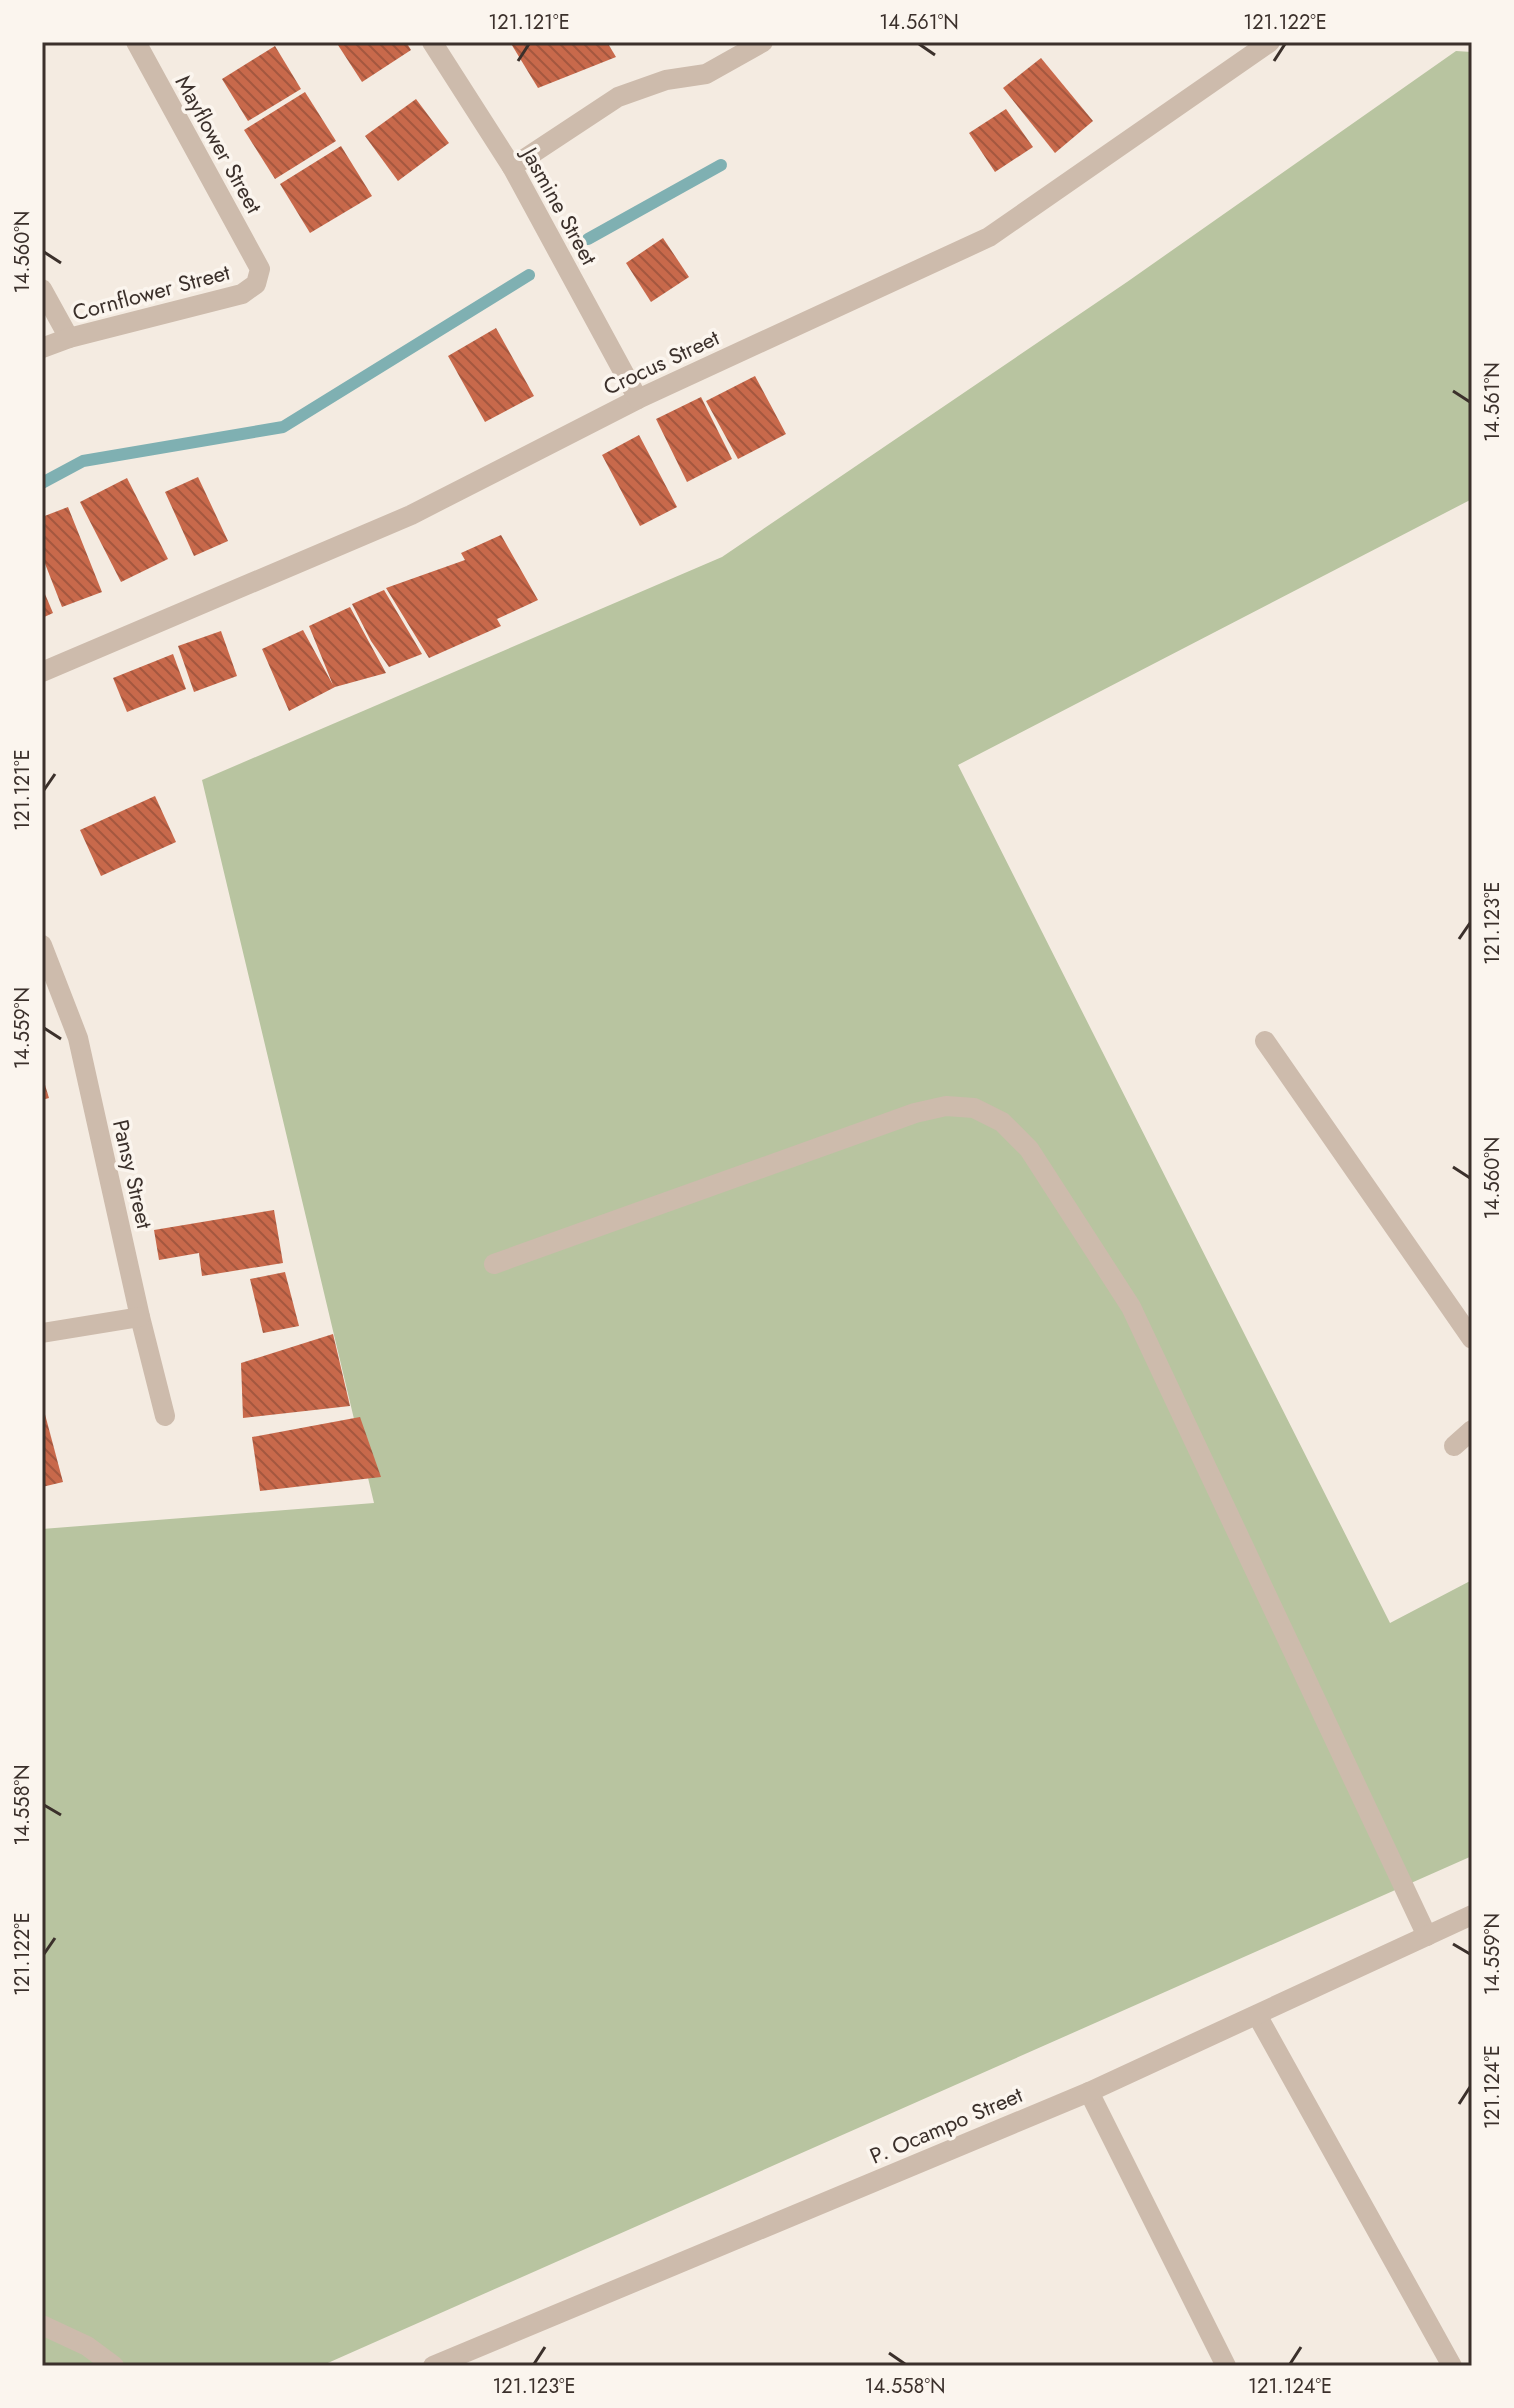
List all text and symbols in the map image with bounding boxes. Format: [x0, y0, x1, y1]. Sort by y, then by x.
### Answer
text: 121.121°E [488, 8, 570, 37]
text: 14.561°N [879, 8, 959, 37]
text: 121.122°E [1243, 8, 1327, 37]
street label: Mayflower Street [168, 69, 271, 220]
street label: Jasmine Street [513, 139, 606, 271]
text: 14.560°N [8, 211, 37, 293]
street label: Cornflower Street [69, 255, 234, 328]
street label: Crocus Street [598, 321, 725, 403]
text: 14.561°N [1478, 362, 1507, 442]
text: 121.121°E [8, 749, 37, 831]
text: 121.123°E [1478, 881, 1507, 965]
text: 14.559°N [8, 987, 37, 1069]
street label: Pansy Street [105, 1116, 161, 1232]
text: 14.560°N [1478, 1137, 1507, 1219]
text: 14.558°N [8, 1764, 37, 1846]
text: 121.122°E [8, 1912, 37, 1996]
text: 14.559°N [1478, 1913, 1507, 1995]
text: 121.124°E [1478, 2045, 1507, 2129]
street label: P. Ocampo Street [865, 2078, 1028, 2172]
text: 121.123°E [492, 2372, 576, 2401]
text: 14.558°N [864, 2372, 946, 2401]
text: 121.124°E [1248, 2372, 1332, 2401]

